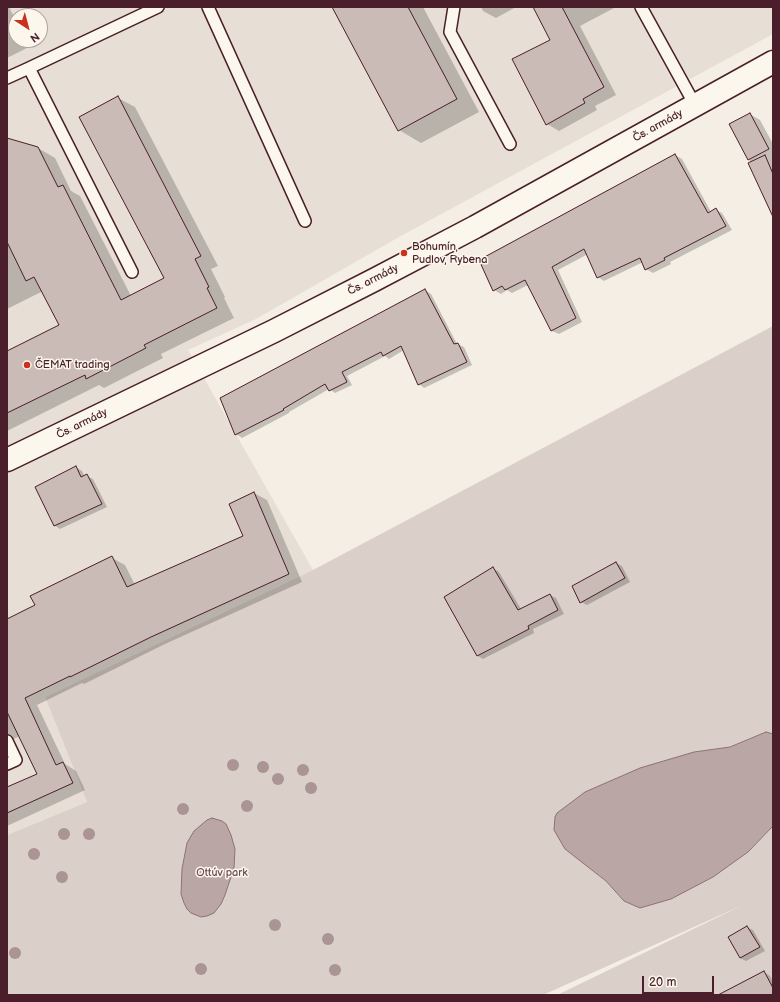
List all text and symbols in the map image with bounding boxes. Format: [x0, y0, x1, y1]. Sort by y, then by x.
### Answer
north arrow [8, 8, 48, 48]
text: N [28, 30, 42, 45]
street label: Čs. armády [631, 107, 685, 145]
place label: Bohumín, Pudlov, Rybena [412, 240, 488, 266]
marker: Bohumín, Pudlov, Rybena [399, 248, 409, 258]
street label: Čs. armády [345, 262, 401, 298]
place label: ČEMAT trading [35, 358, 110, 372]
marker: ČEMAT trading [22, 360, 32, 370]
street label: Čs. armády [54, 406, 110, 442]
park label: Ottúv park [196, 866, 248, 880]
scale bar [644, 968, 716, 994]
text: 20 m [649, 975, 676, 990]

